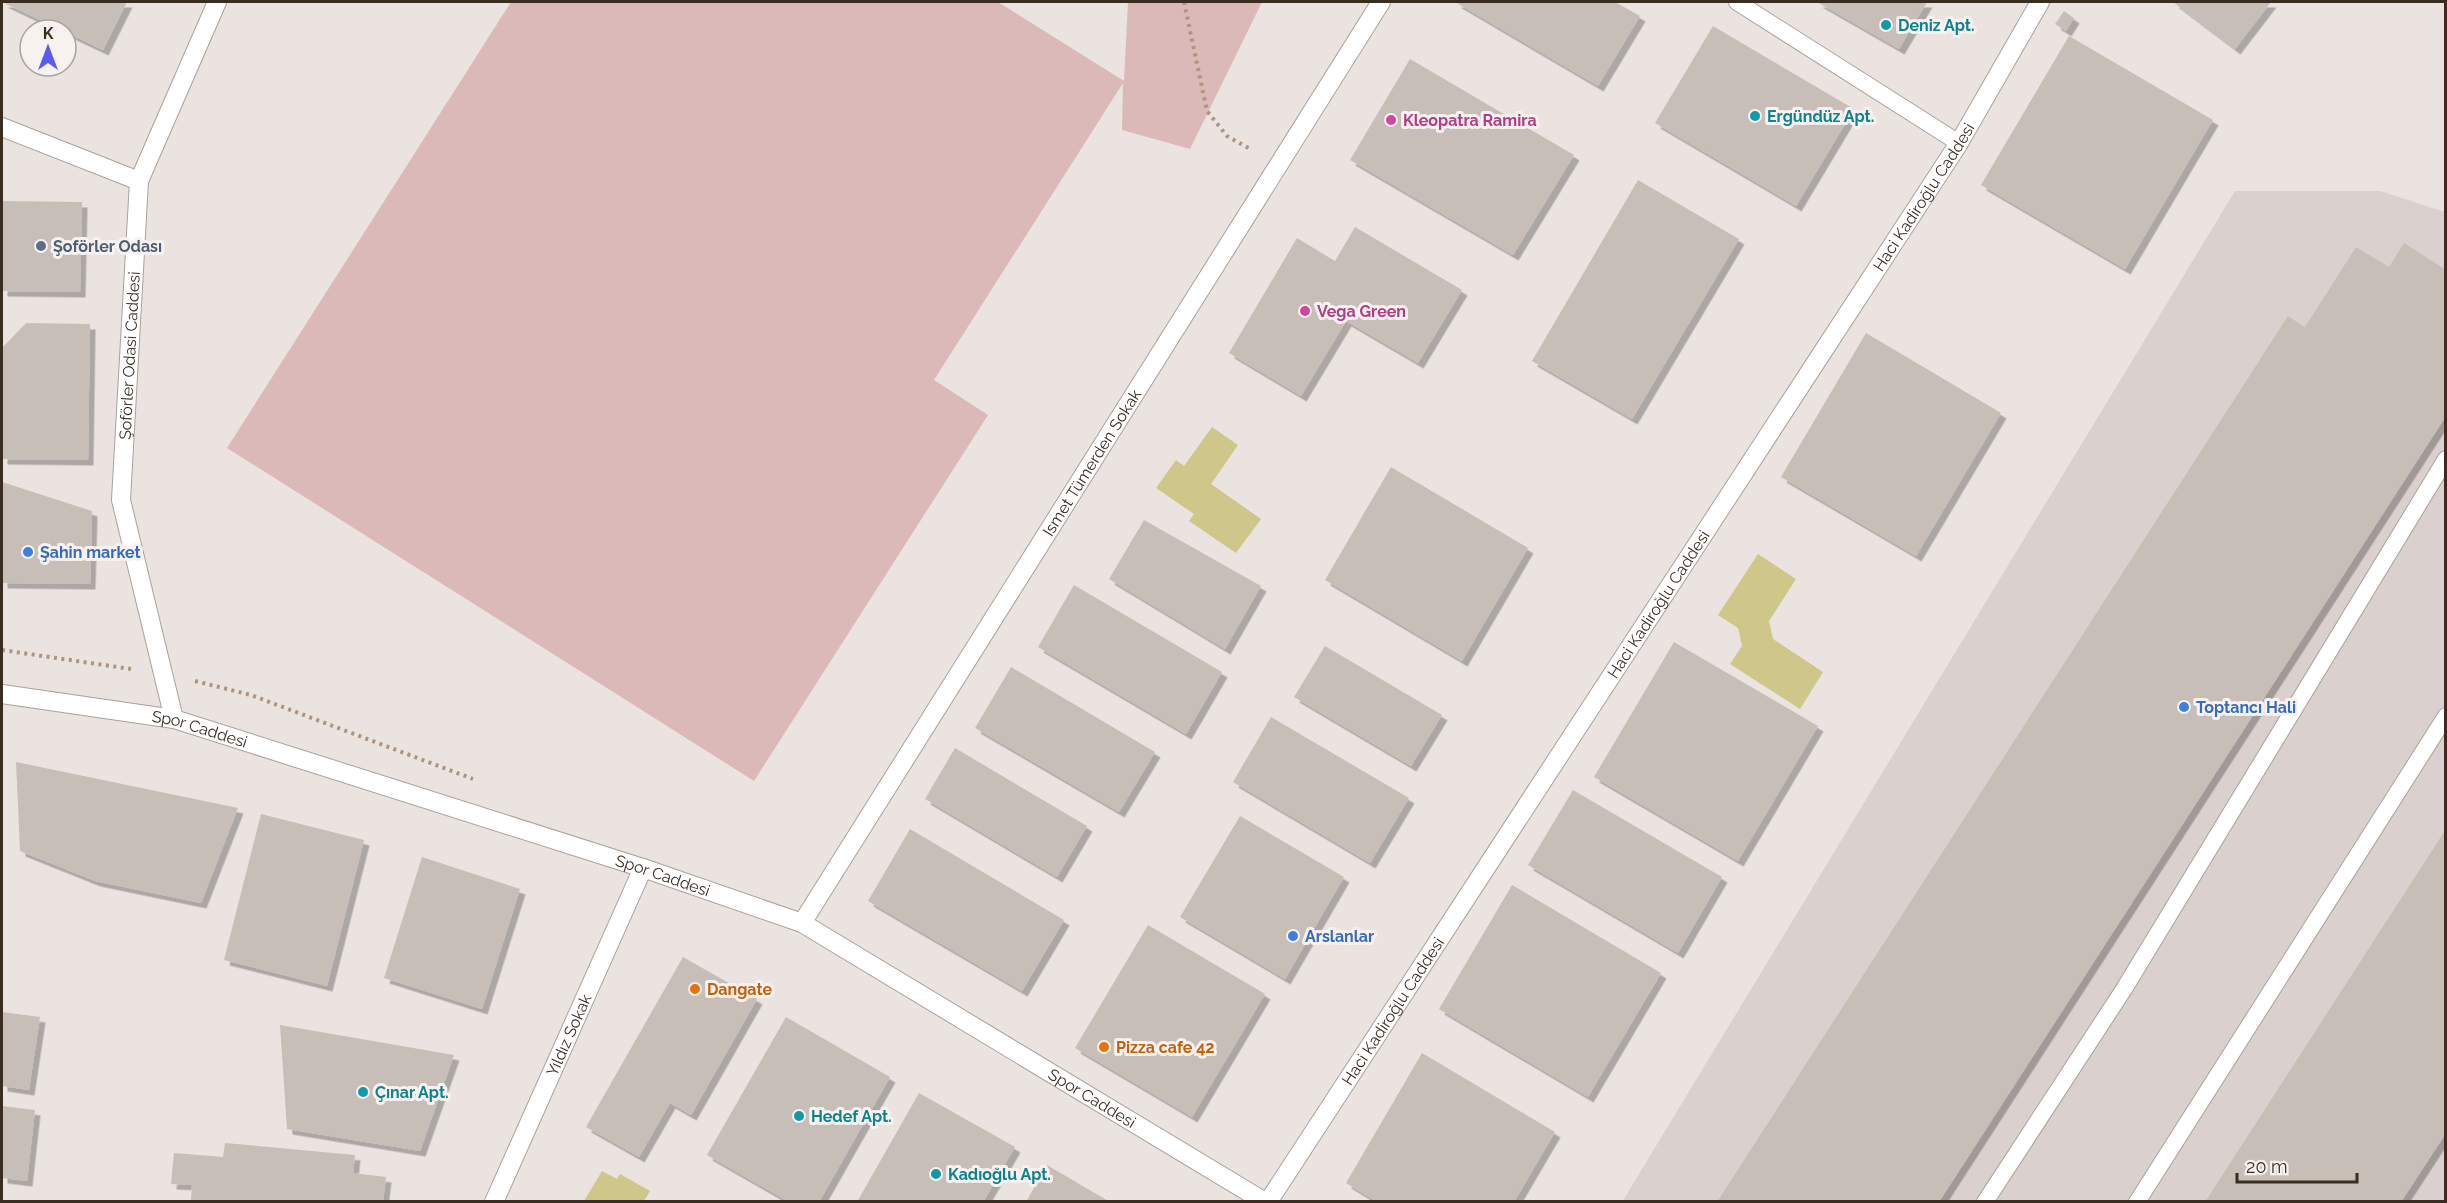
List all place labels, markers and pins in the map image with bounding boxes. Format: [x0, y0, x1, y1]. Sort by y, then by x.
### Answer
place label: Deniz Apt. [1898, 16, 1975, 35]
marker: Deniz Apt. [1879, 18, 1893, 32]
place label: Ergündüz Apt. [1767, 107, 1874, 126]
marker: Ergündüz Apt. [1748, 109, 1762, 123]
place label: Kleopatra Ramira [1403, 111, 1537, 130]
marker: Kleopatra Ramira [1384, 113, 1398, 127]
place label: Şoförler Odası [53, 237, 162, 256]
marker: Şoförler Odası [34, 239, 48, 253]
place label: Vega Green [1317, 302, 1406, 321]
marker: Vega Green [1298, 304, 1312, 318]
place label: Şahin market [40, 543, 141, 562]
marker: Şahin market [21, 545, 35, 559]
place label: Toptancı Hali [2196, 698, 2296, 717]
marker: Toptancı Hali [2177, 700, 2191, 714]
place label: Arslanlar [1305, 927, 1374, 946]
marker: Arslanlar [1286, 929, 1300, 943]
place label: Dangate [707, 980, 772, 999]
marker: Dangate [688, 982, 702, 996]
place label: Pizza cafe 42 [1116, 1038, 1214, 1057]
marker: Pizza cafe 42 [1097, 1040, 1111, 1054]
place label: Çınar Apt. [375, 1083, 449, 1102]
marker: Çınar Apt. [356, 1085, 370, 1099]
place label: Hedef Apt. [811, 1107, 892, 1126]
marker: Hedef Apt. [792, 1109, 806, 1123]
place label: Kadıoğlu Apt. [948, 1165, 1051, 1184]
marker: Kadıoğlu Apt. [929, 1167, 943, 1181]

